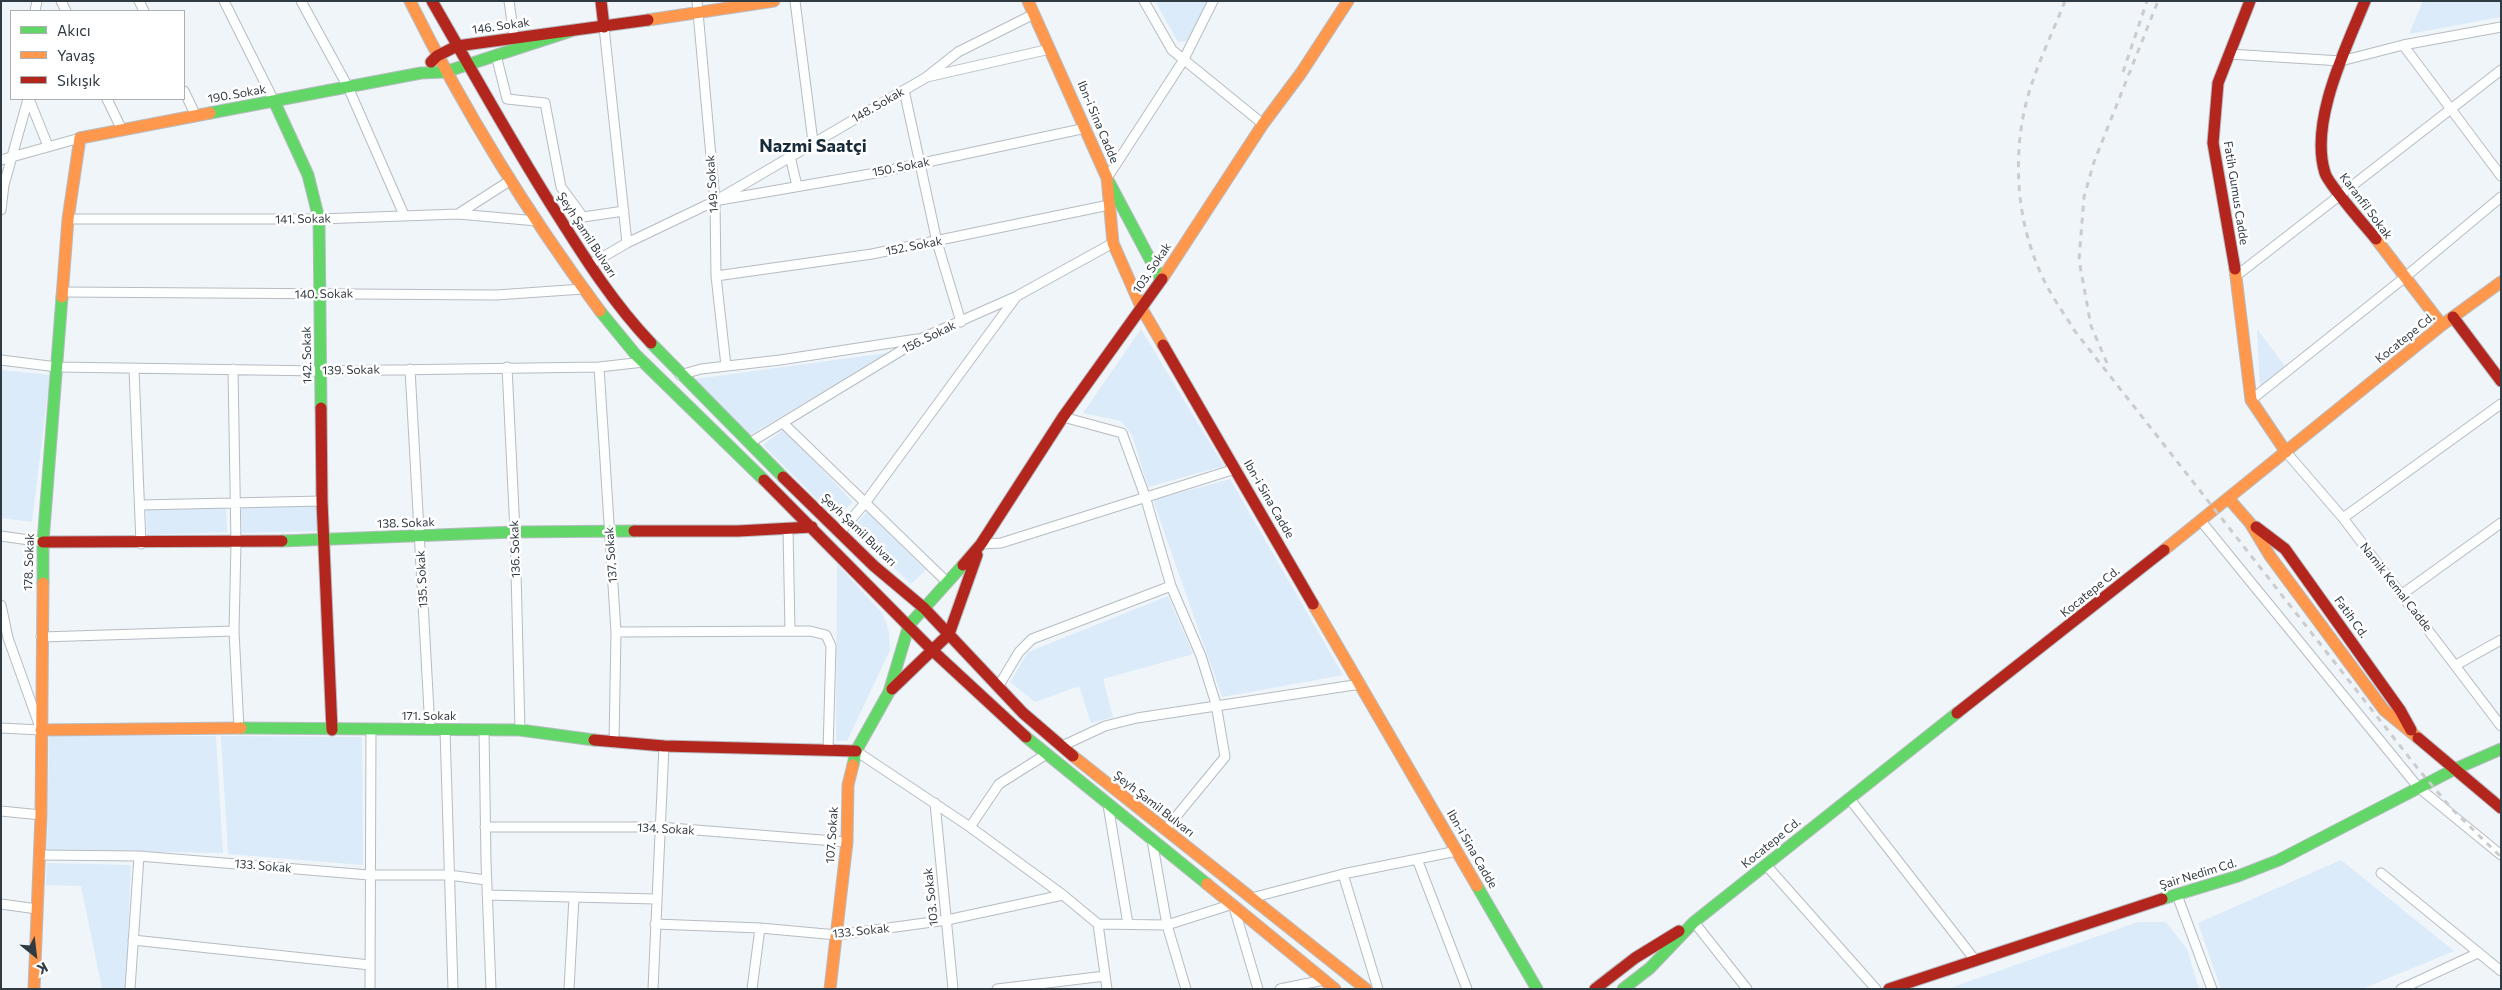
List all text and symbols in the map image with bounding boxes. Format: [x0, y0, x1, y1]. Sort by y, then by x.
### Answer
legend [10, 10, 185, 100]
street label: 146. Sokak [471, 15, 531, 37]
text: Akıcı [57, 21, 91, 39]
text: Yavaş [57, 46, 95, 64]
text: Sıkışık [57, 71, 100, 89]
street label: Ibn-i Sina Cadde [1074, 79, 1122, 165]
street label: 190. Sokak [207, 82, 267, 106]
street label: 148. Sokak [849, 84, 907, 126]
district label: Nazmi Saatçi [759, 135, 867, 157]
street label: Fatih Gumus Cadde [2221, 140, 2251, 246]
street label: 150. Sokak [871, 154, 931, 180]
street label: 149. Sokak [703, 155, 721, 213]
street label: Karanfil Sokak [2337, 170, 2395, 242]
street label: Şeyh Şamil Bulvarı [554, 190, 620, 280]
street label: 141. Sokak [275, 211, 331, 227]
street label: 152. Sokak [885, 233, 943, 259]
street label: 103. Sokak [1130, 240, 1174, 296]
street label: 140. Sokak [295, 286, 353, 302]
street label: Kocatepe Cd. [2373, 310, 2437, 366]
street label: 156. Sokak [900, 318, 958, 356]
street label: 142. Sokak [299, 326, 315, 384]
street label: 139. Sokak [322, 362, 380, 378]
street label: Ibn-i Sina Cadde [1241, 457, 1297, 541]
street label: Şeyh Şamil Bulvarı [819, 491, 899, 569]
street label: 138. Sokak [377, 515, 435, 531]
street label: 136. Sokak [507, 520, 523, 578]
street label: 137. Sokak [602, 527, 620, 583]
street label: 178. Sokak [21, 533, 37, 591]
street label: Namik Kemal Cadde [2357, 540, 2435, 634]
street label: 135. Sokak [413, 550, 431, 608]
street label: Kocatepe Cd. [2058, 564, 2122, 620]
street label: Fatih Cd. [2331, 593, 2371, 641]
street label: 171. Sokak [401, 709, 457, 723]
street label: Şeyh Şamil Bulvarı [1111, 768, 1197, 840]
street label: 107. Sokak [823, 806, 841, 864]
street label: Ibn-i Sina Cadde [1444, 807, 1500, 891]
street label: Kocatepe Cd. [1739, 815, 1803, 871]
street label: 134. Sokak [637, 820, 695, 838]
street label: Şair Nedim Cd. [2158, 855, 2238, 893]
street label: 133. Sokak [234, 856, 292, 876]
street label: 103. Sokak [921, 867, 941, 927]
street label: 133. Sokak [832, 921, 890, 941]
north arrow [10, 930, 60, 980]
text: K [34, 959, 51, 978]

